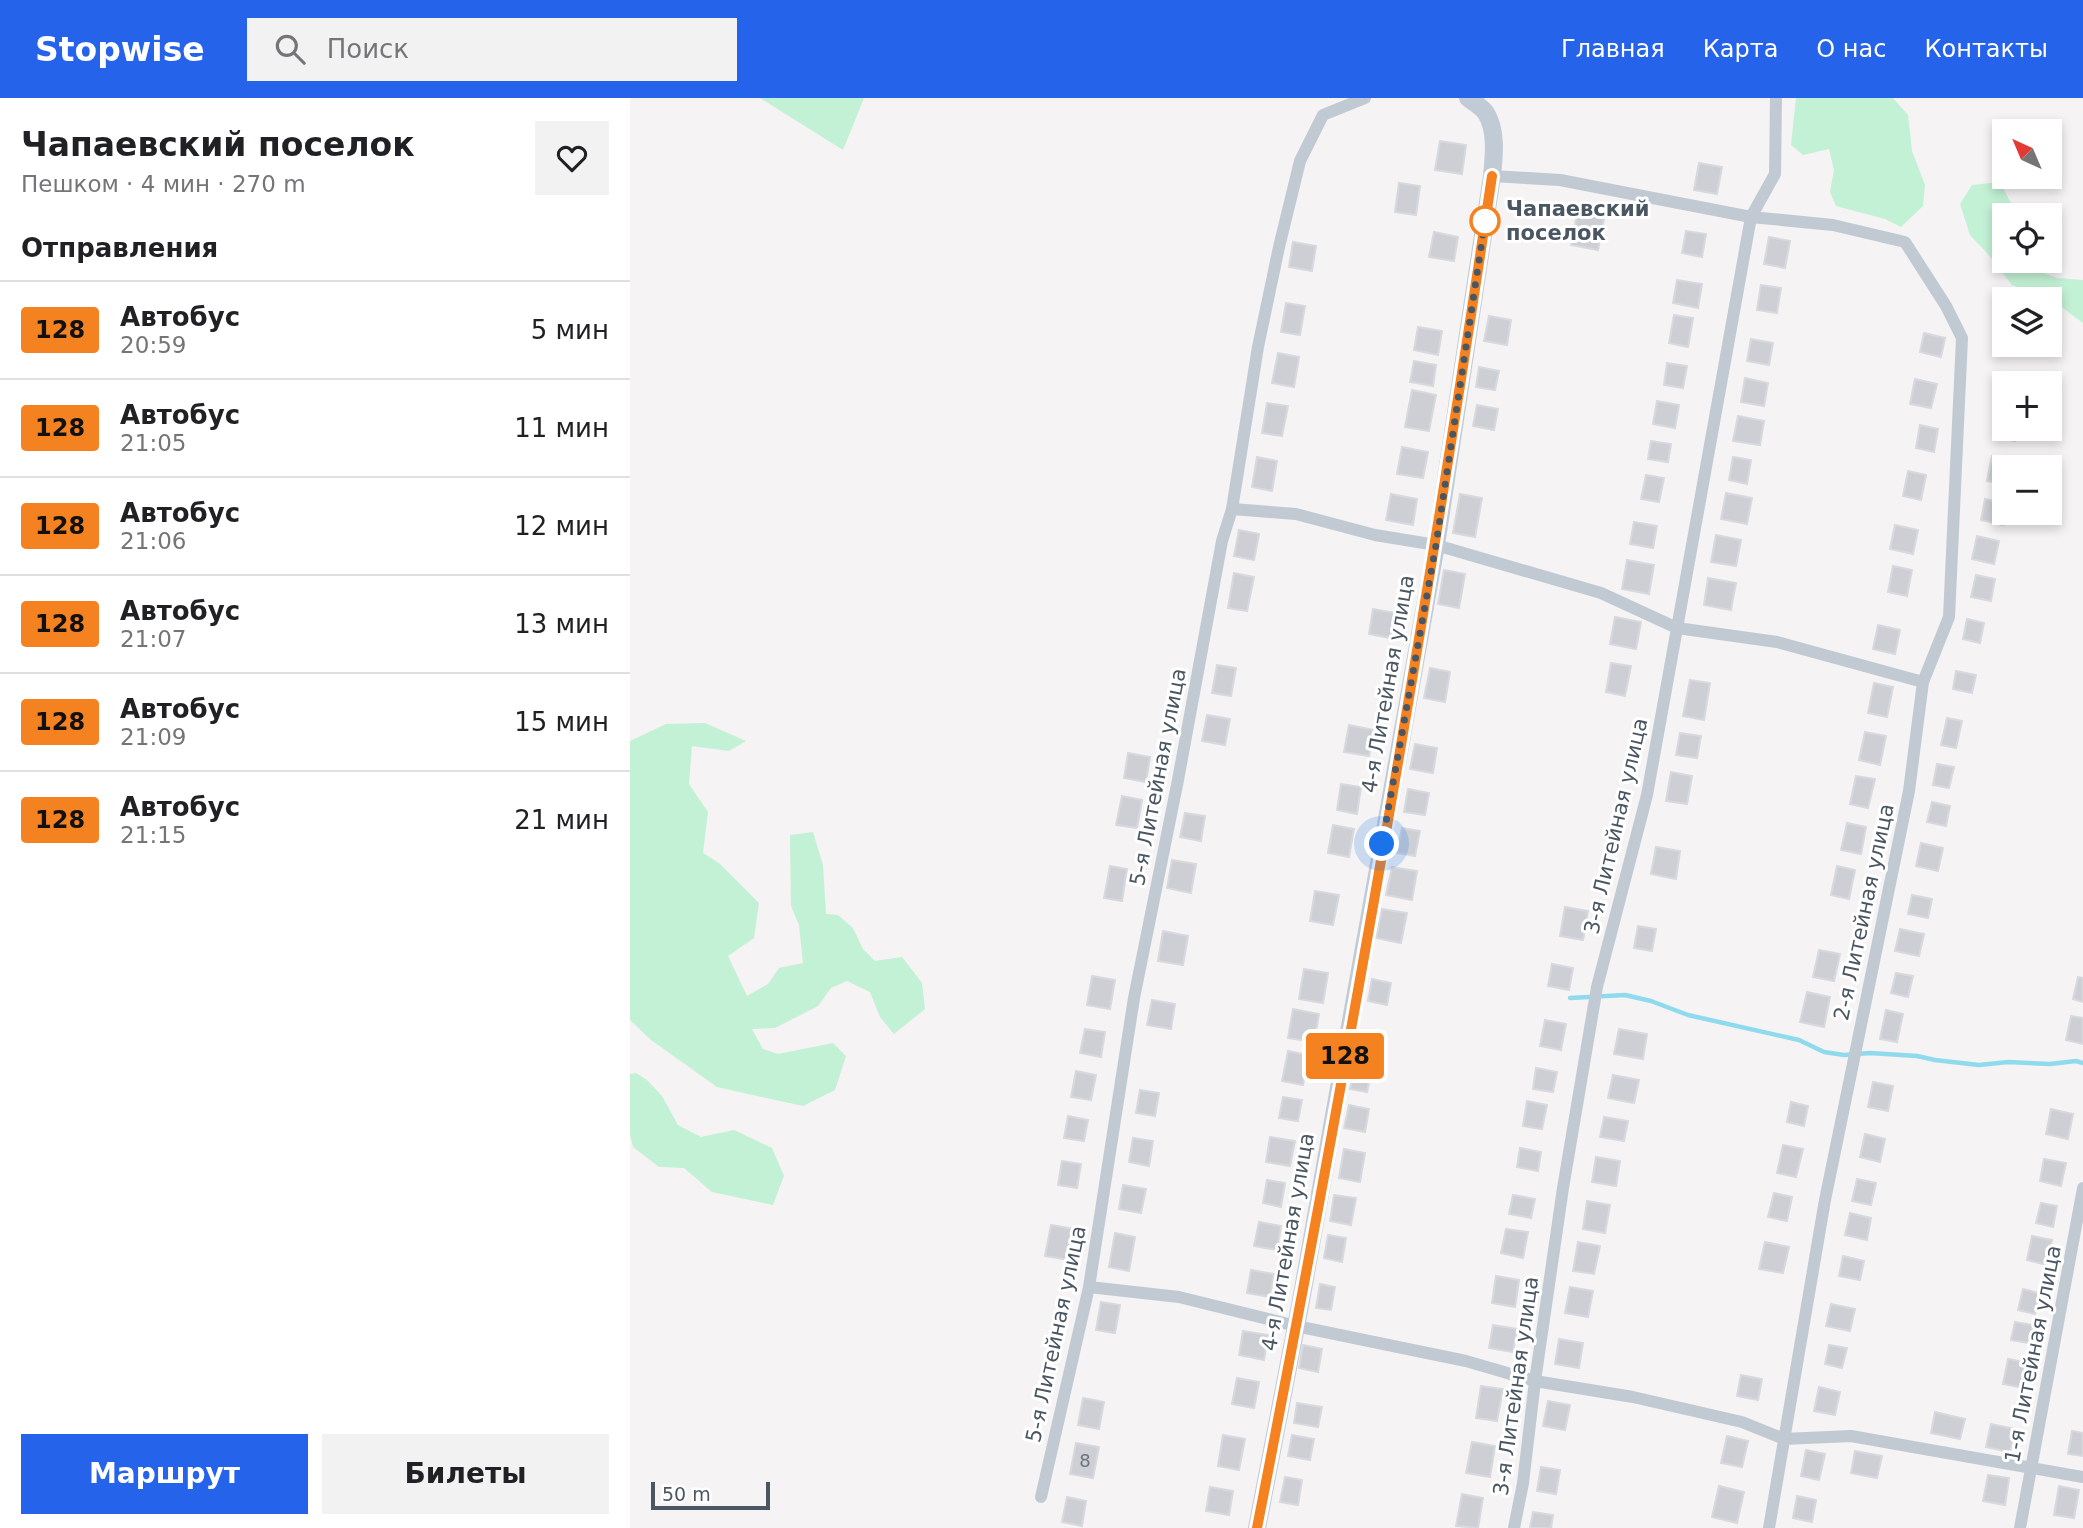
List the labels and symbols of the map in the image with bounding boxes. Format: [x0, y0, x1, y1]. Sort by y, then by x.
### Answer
north arrow [1992, 119, 2062, 189]
place label: Чапаевский поселок [1506, 197, 1649, 245]
marker: Чапаевский поселок [1470, 206, 1500, 236]
street label: 4-я Литейная улица [1357, 573, 1419, 795]
street label: 5-я Литейная улица [1125, 666, 1191, 888]
street label: 3-я Литейная улица [1579, 716, 1653, 936]
street label: 2-я Литейная улица [1829, 801, 1899, 1023]
your location [1364, 826, 1399, 861]
line badge: 128 [1305, 1033, 1385, 1079]
street label: 4-я Литейная улица [1257, 1131, 1319, 1353]
street label: 5-я Литейная улица [1021, 1223, 1091, 1445]
street label: 1-я Литейная улица [2000, 1243, 2066, 1465]
street label: 3-я Литейная улица [1489, 1275, 1543, 1497]
house number: 8 [1079, 1450, 1091, 1471]
scale bar [651, 1479, 770, 1511]

